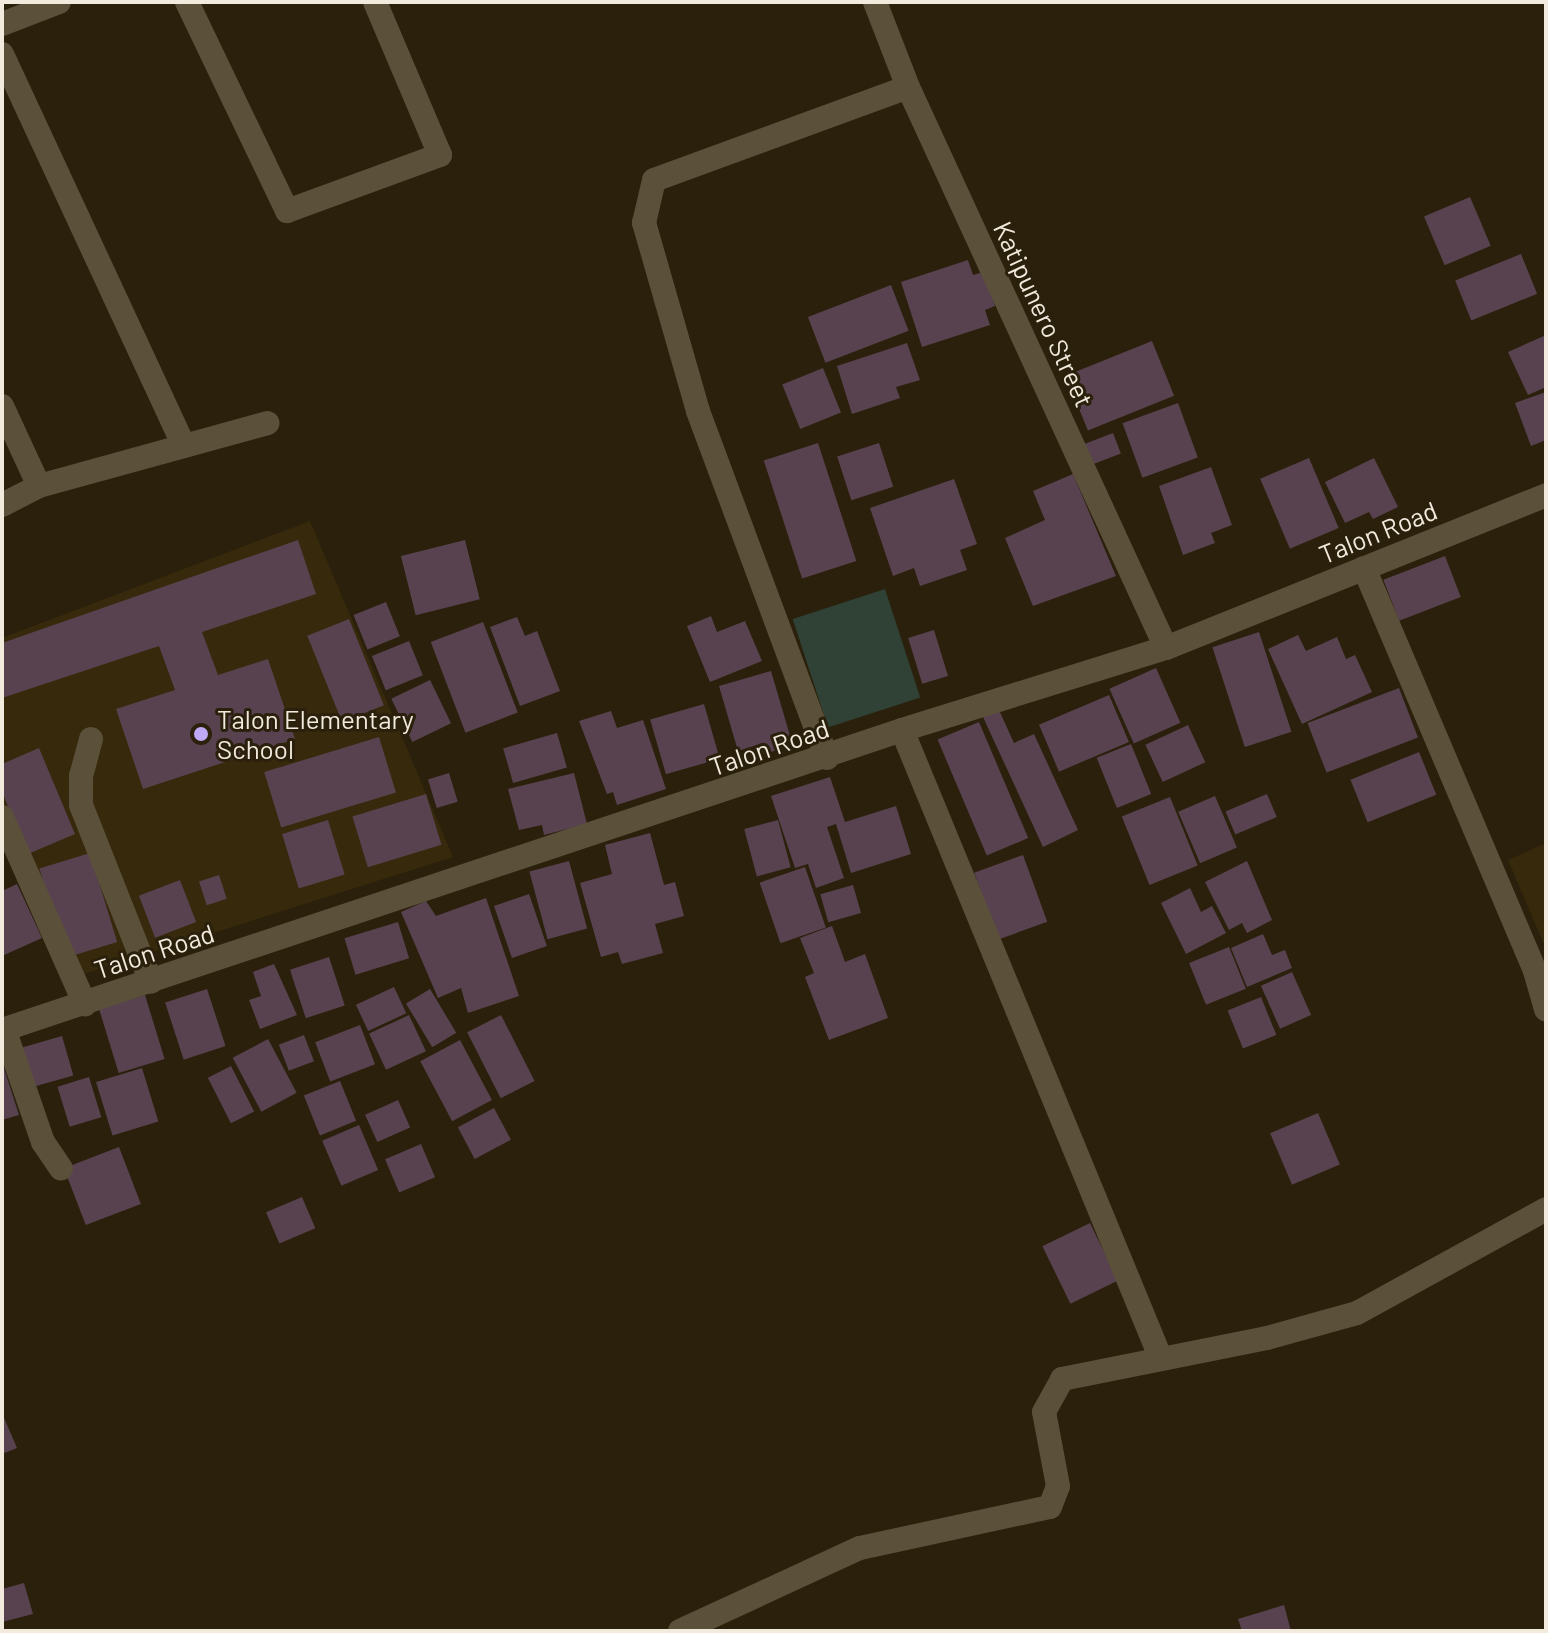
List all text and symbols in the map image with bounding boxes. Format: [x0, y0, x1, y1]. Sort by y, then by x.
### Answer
street label: Katipunero Street [987, 216, 1101, 412]
street label: Talon Road [1314, 494, 1442, 570]
place label: Talon Elementary School [217, 703, 414, 764]
street label: Talon Road [705, 712, 833, 782]
marker: Talon Elementary School [192, 725, 210, 743]
street label: Talon Road [90, 917, 218, 985]

